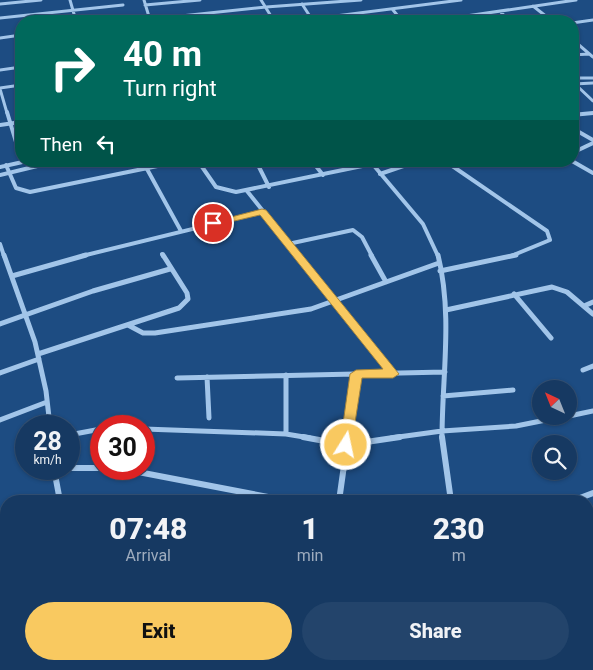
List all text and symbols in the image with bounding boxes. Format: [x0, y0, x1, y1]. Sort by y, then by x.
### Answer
text: 40 m [123, 34, 202, 75]
icon: right [40, 35, 105, 100]
text: Turn right [123, 76, 217, 101]
icon: left [92, 130, 120, 158]
text: Then [40, 133, 82, 156]
pin [192, 202, 234, 244]
icon: arrive [199, 209, 227, 237]
north arrow [532, 380, 578, 425]
map controls [532, 380, 577, 480]
speed limit sign: 30 [90, 415, 155, 480]
position arrow [319, 418, 371, 470]
text: 28 [33, 427, 62, 456]
button: search [532, 435, 577, 480]
text: km/h [33, 453, 62, 467]
text: 07:48 [109, 511, 187, 546]
text: 1 [301, 511, 319, 546]
text: 230 [433, 511, 485, 546]
text: Arrival [126, 546, 171, 565]
text: min [297, 546, 323, 565]
text: m [452, 546, 466, 565]
button: Exit [25, 602, 292, 660]
button: Share [302, 602, 569, 660]

